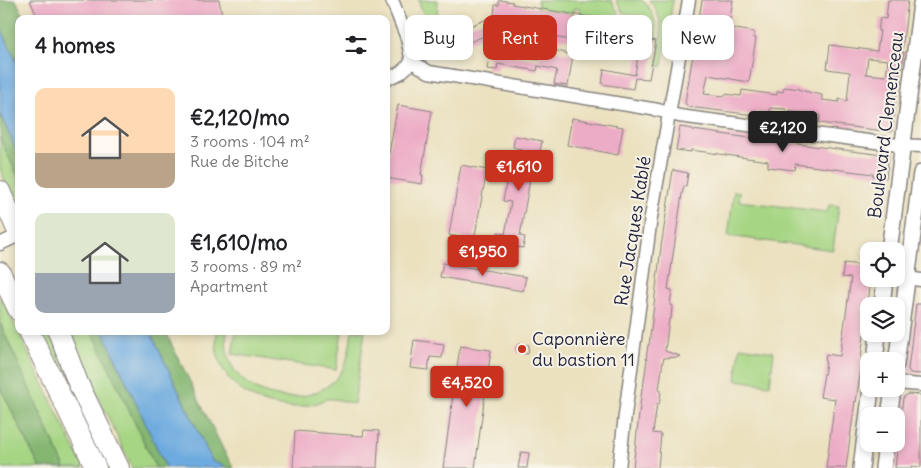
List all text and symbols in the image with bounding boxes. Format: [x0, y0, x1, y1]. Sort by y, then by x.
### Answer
chip: Buy [405, 15, 473, 60]
chip: Rent [483, 15, 557, 60]
chip: Filters [567, 15, 652, 60]
chip: New [662, 15, 734, 60]
street label: Boulevard Clemenceau [863, 30, 908, 220]
icon: filters [342, 31, 370, 59]
text: 4 homes [35, 32, 115, 59]
text: €2,120/mo [190, 104, 290, 131]
icon: home [75, 108, 135, 168]
pin: €2,120 [742, 110, 824, 153]
text: €2,120 [759, 117, 807, 137]
text: 3 rooms · 104 m² [190, 131, 310, 151]
pin: €1,610 [478, 150, 560, 192]
text: Rue de Bitche [190, 151, 289, 171]
street label: Rue Jacques Kablé [609, 154, 656, 308]
text: €1,610 [496, 156, 542, 176]
text: €1,610/mo [190, 229, 288, 256]
icon: home [75, 233, 135, 293]
pin: €1,950 [442, 234, 524, 277]
text: €1,950 [459, 241, 507, 261]
map controls [860, 242, 905, 452]
button: locate [860, 242, 905, 287]
text: 3 rooms · 89 m² [190, 256, 302, 276]
text: Apartment [190, 276, 268, 296]
button: layers [860, 297, 905, 342]
place label: Caponnière du bastion 11 [532, 327, 635, 371]
marker: Caponnière du bastion 11 [516, 343, 528, 355]
button: + [860, 352, 905, 397]
pin: €4,520 [426, 366, 508, 408]
text: €4,520 [441, 372, 493, 392]
button: − [860, 407, 905, 452]

